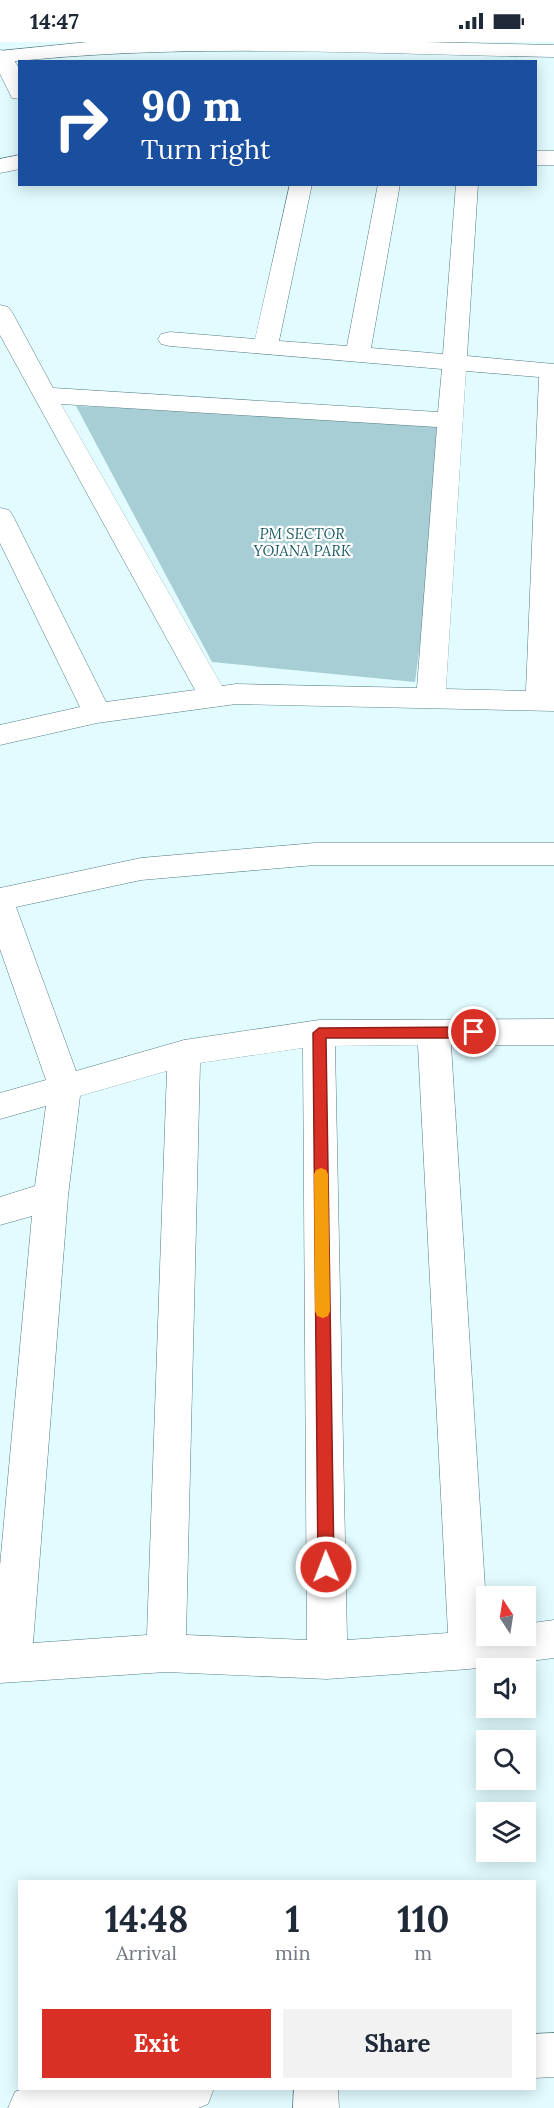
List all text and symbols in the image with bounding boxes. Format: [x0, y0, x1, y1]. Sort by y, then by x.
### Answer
text: 14:47 [30, 7, 79, 35]
text: 90 m [141, 79, 242, 133]
icon: right [42, 84, 120, 162]
text: Turn right [141, 132, 270, 166]
park label: PM SECTOR YOJANA PARK [253, 524, 351, 560]
pin [448, 1006, 499, 1057]
icon: arrive [457, 1015, 490, 1048]
position arrow [294, 1535, 358, 1599]
north arrow [476, 1586, 536, 1646]
map controls [476, 1586, 536, 1862]
button: sound [476, 1658, 536, 1718]
button: search [476, 1730, 536, 1790]
button: layers [476, 1802, 536, 1862]
text: 14:48 [105, 1896, 188, 1942]
text: 1 [285, 1896, 300, 1942]
text: 110 [397, 1896, 449, 1942]
text: Arrival [116, 1940, 177, 1965]
text: min [275, 1940, 311, 1965]
text: m [414, 1940, 432, 1965]
button: Exit [42, 2009, 271, 2078]
button: Share [283, 2009, 512, 2078]

